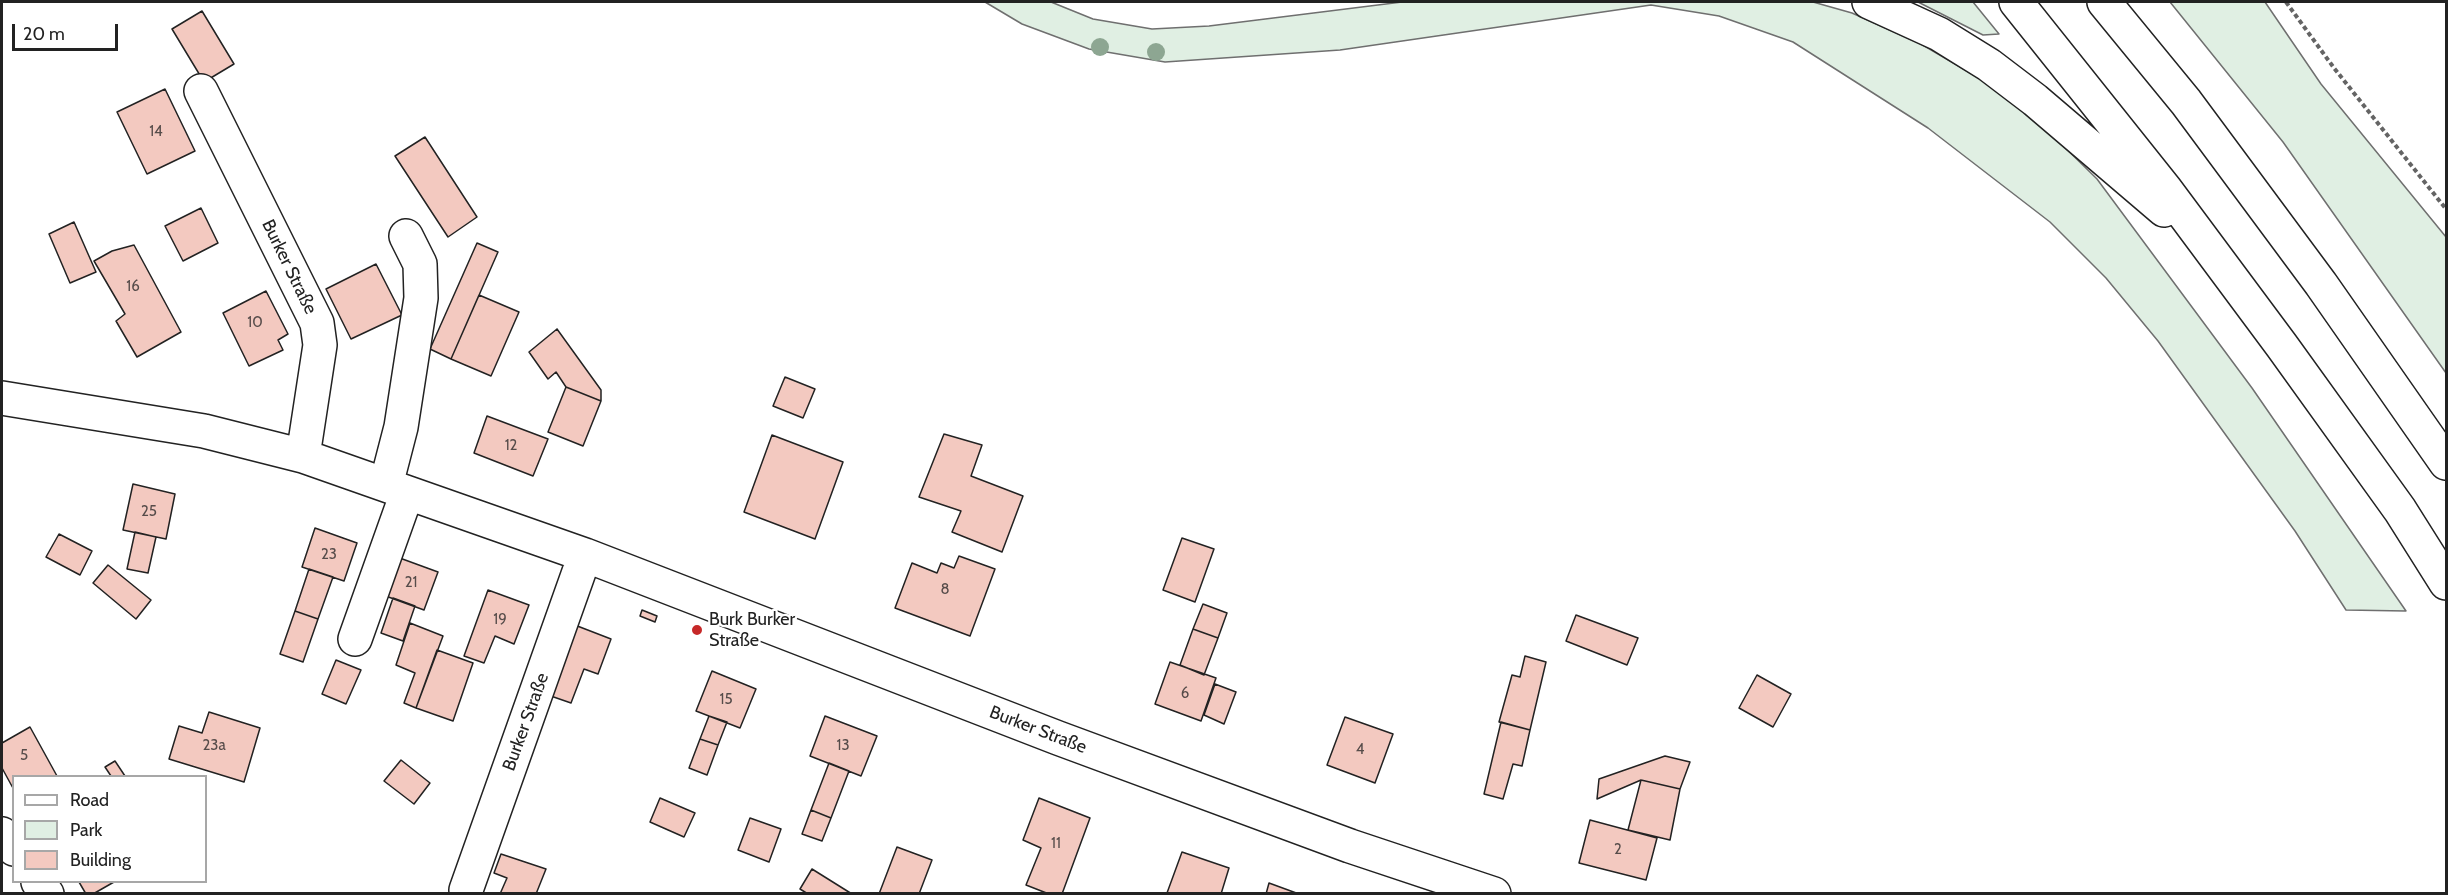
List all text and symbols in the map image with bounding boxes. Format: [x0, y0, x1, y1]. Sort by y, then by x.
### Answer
scale bar [15, 12, 122, 50]
text: 20 m [23, 23, 65, 45]
house number: 14 [149, 123, 163, 141]
street label: Burker Straße [257, 216, 321, 318]
house number: 16 [126, 278, 140, 296]
house number: 10 [247, 314, 263, 332]
house number: 12 [505, 437, 517, 455]
house number: 25 [141, 503, 157, 521]
house number: 23 [321, 546, 337, 564]
house number: 21 [405, 574, 417, 592]
house number: 8 [940, 581, 950, 599]
place label: Burk Burker Straße [709, 609, 795, 652]
house number: 19 [493, 611, 507, 629]
marker: Burk Burker Straße [690, 623, 704, 637]
street label: Burker Straße [498, 670, 554, 774]
house number: 6 [1181, 685, 1189, 703]
house number: 15 [719, 691, 733, 709]
street label: Burker Straße [986, 702, 1090, 758]
house number: 23a [202, 737, 226, 755]
house number: 13 [836, 737, 850, 755]
house number: 4 [1356, 741, 1364, 759]
house number: 5 [20, 747, 28, 765]
legend [12, 775, 207, 883]
text: Road [70, 789, 109, 811]
text: Park [70, 819, 102, 841]
house number: 11 [1051, 835, 1061, 853]
house number: 2 [1614, 841, 1622, 859]
text: Building [70, 849, 131, 871]

